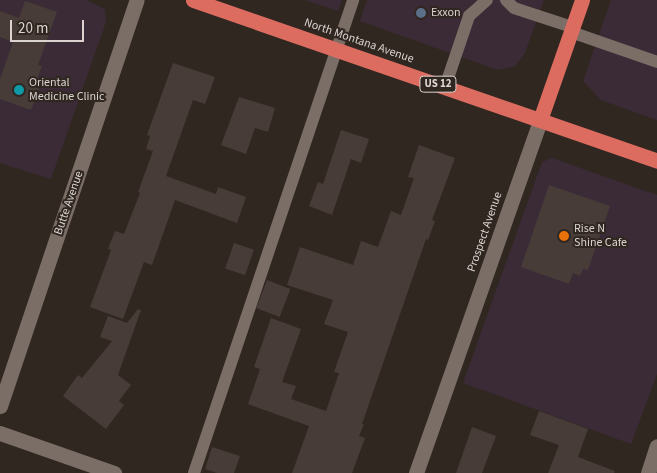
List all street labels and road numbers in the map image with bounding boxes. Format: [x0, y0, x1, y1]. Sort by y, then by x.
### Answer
street label: North Montana Avenue [302, 15, 416, 67]
road number: US 12 [419, 76, 457, 92]
street label: Butte Avenue [51, 169, 87, 237]
street label: Prospect Avenue [465, 190, 505, 274]

